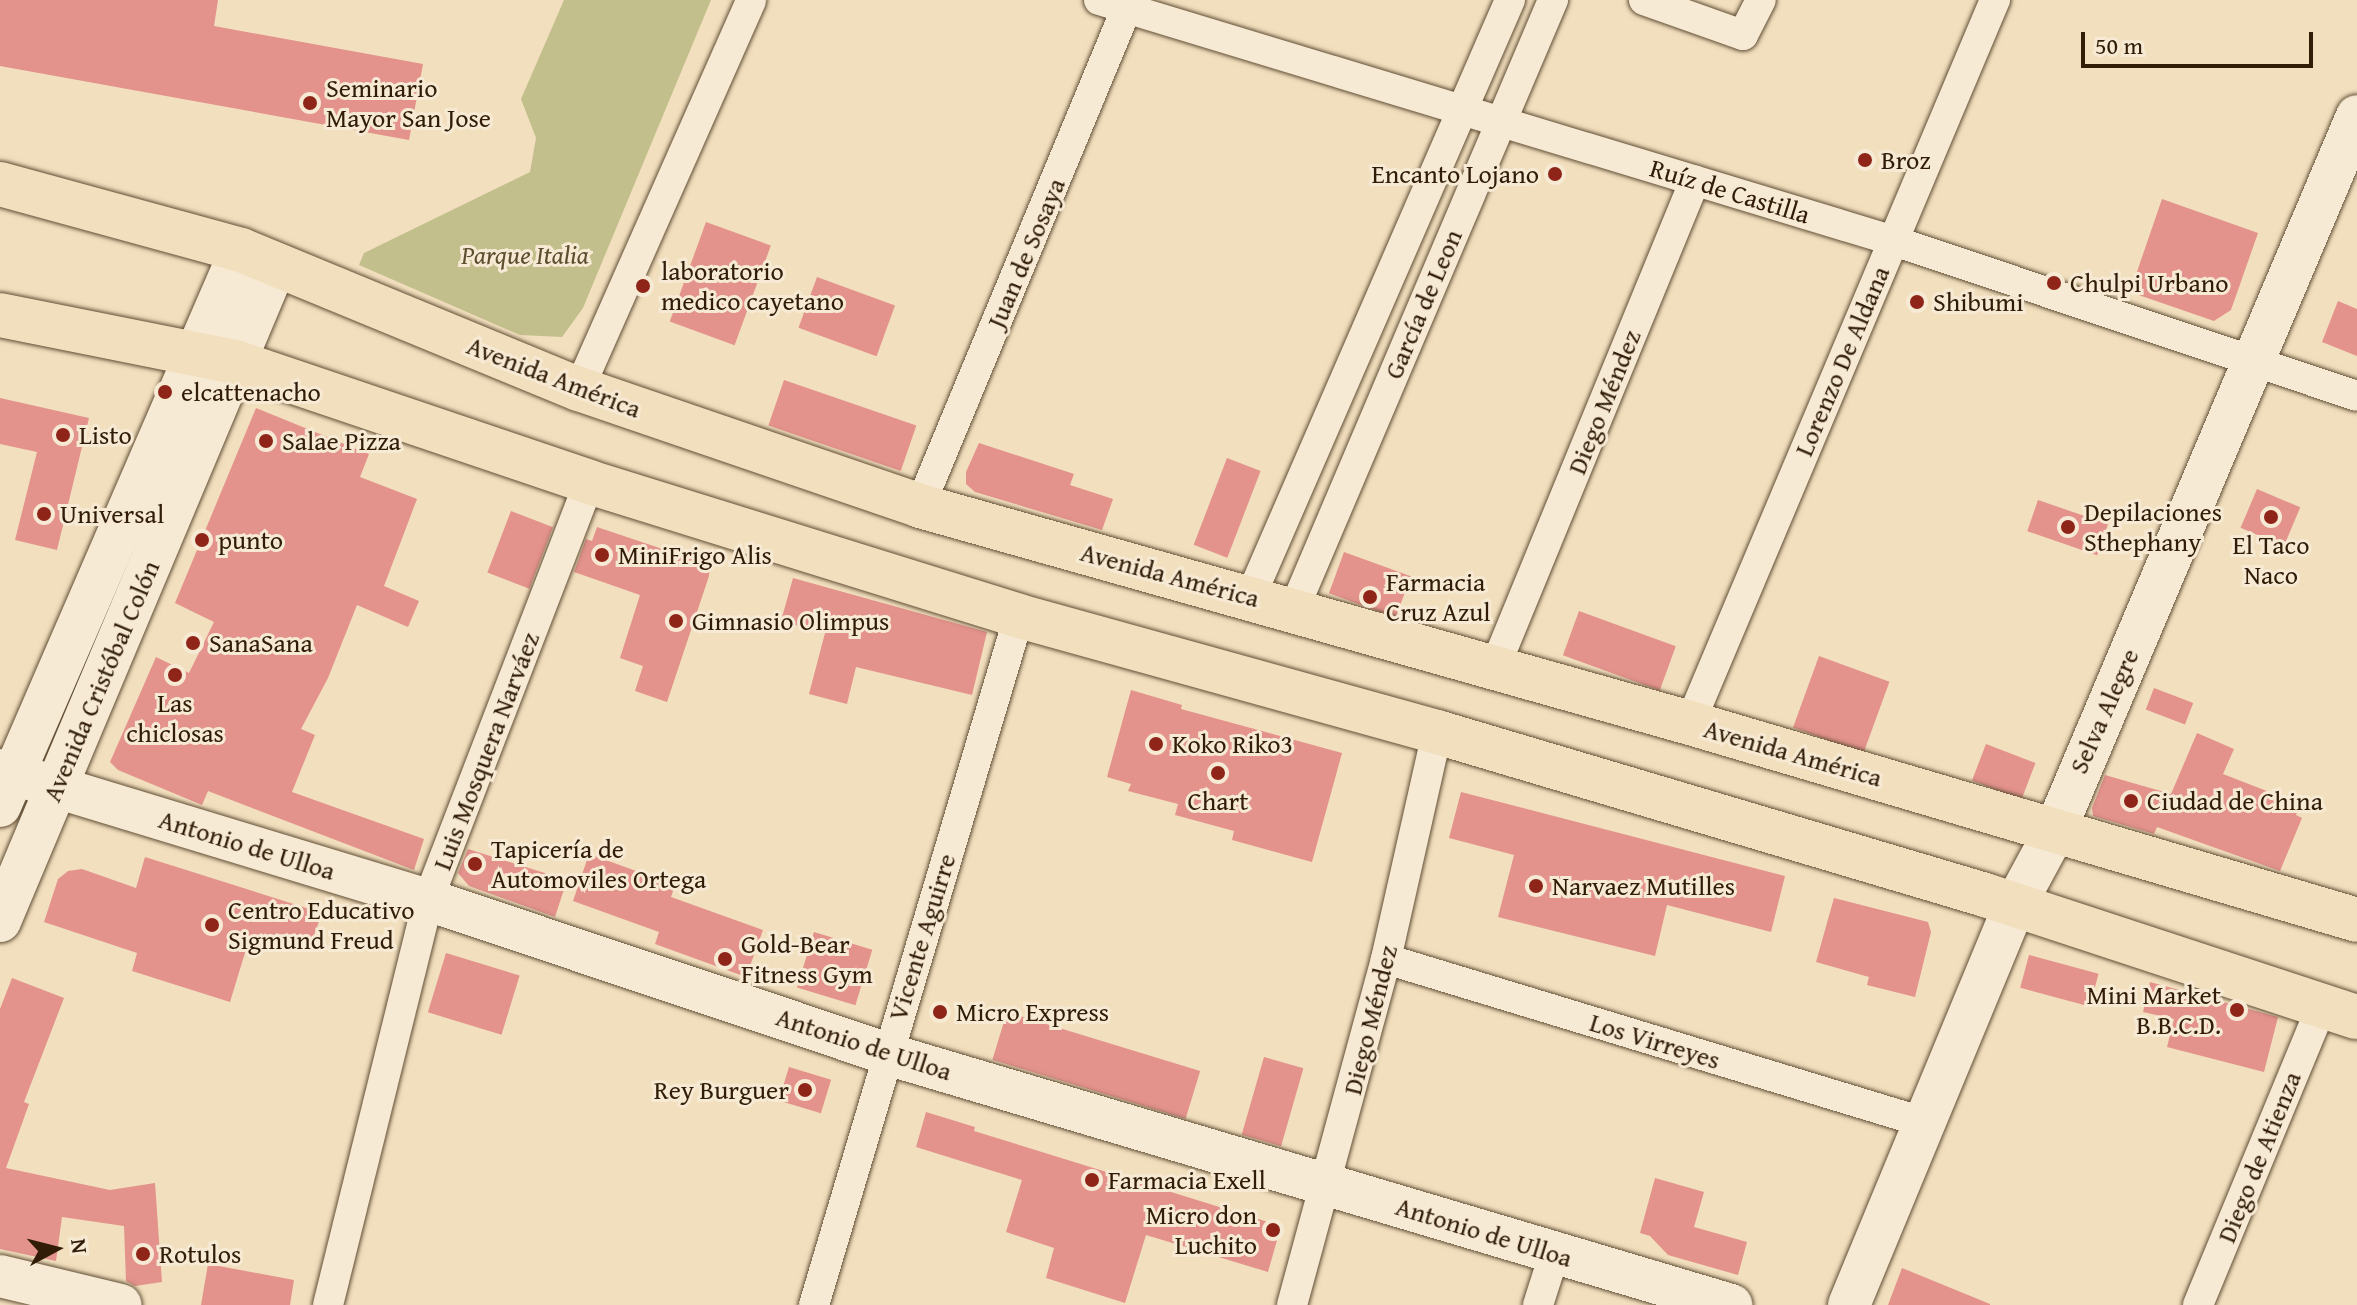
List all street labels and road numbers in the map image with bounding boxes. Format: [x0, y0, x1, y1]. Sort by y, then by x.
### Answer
street label: Ruíz de Castilla [1646, 152, 1814, 230]
street label: Juan de Sosaya [980, 173, 1072, 333]
street label: García de Leon [1378, 225, 1468, 383]
street label: Lorenzo De Aldana [1788, 261, 1896, 461]
street label: Diego Méndez [1561, 325, 1647, 479]
street label: Avenida América [463, 329, 645, 425]
street label: Avenida América [1077, 536, 1263, 614]
street label: Avenida Cristóbal Colón [36, 556, 166, 806]
street label: Luis Mosquera Narváez [426, 628, 546, 874]
street label: Selva Alegre [2063, 644, 2145, 778]
street label: Avenida América [1700, 713, 1886, 793]
street label: Antonio de Ulloa [155, 803, 339, 887]
street label: Vicente Aguirre [882, 850, 962, 1024]
street label: Diego Méndez [1336, 942, 1404, 1098]
street label: Antonio de Ulloa [772, 1001, 956, 1087]
street label: Los Virreyes [1586, 1006, 1724, 1076]
street label: Diego de Atienza [2210, 1067, 2308, 1247]
street label: Antonio de Ulloa [1392, 1190, 1576, 1274]

